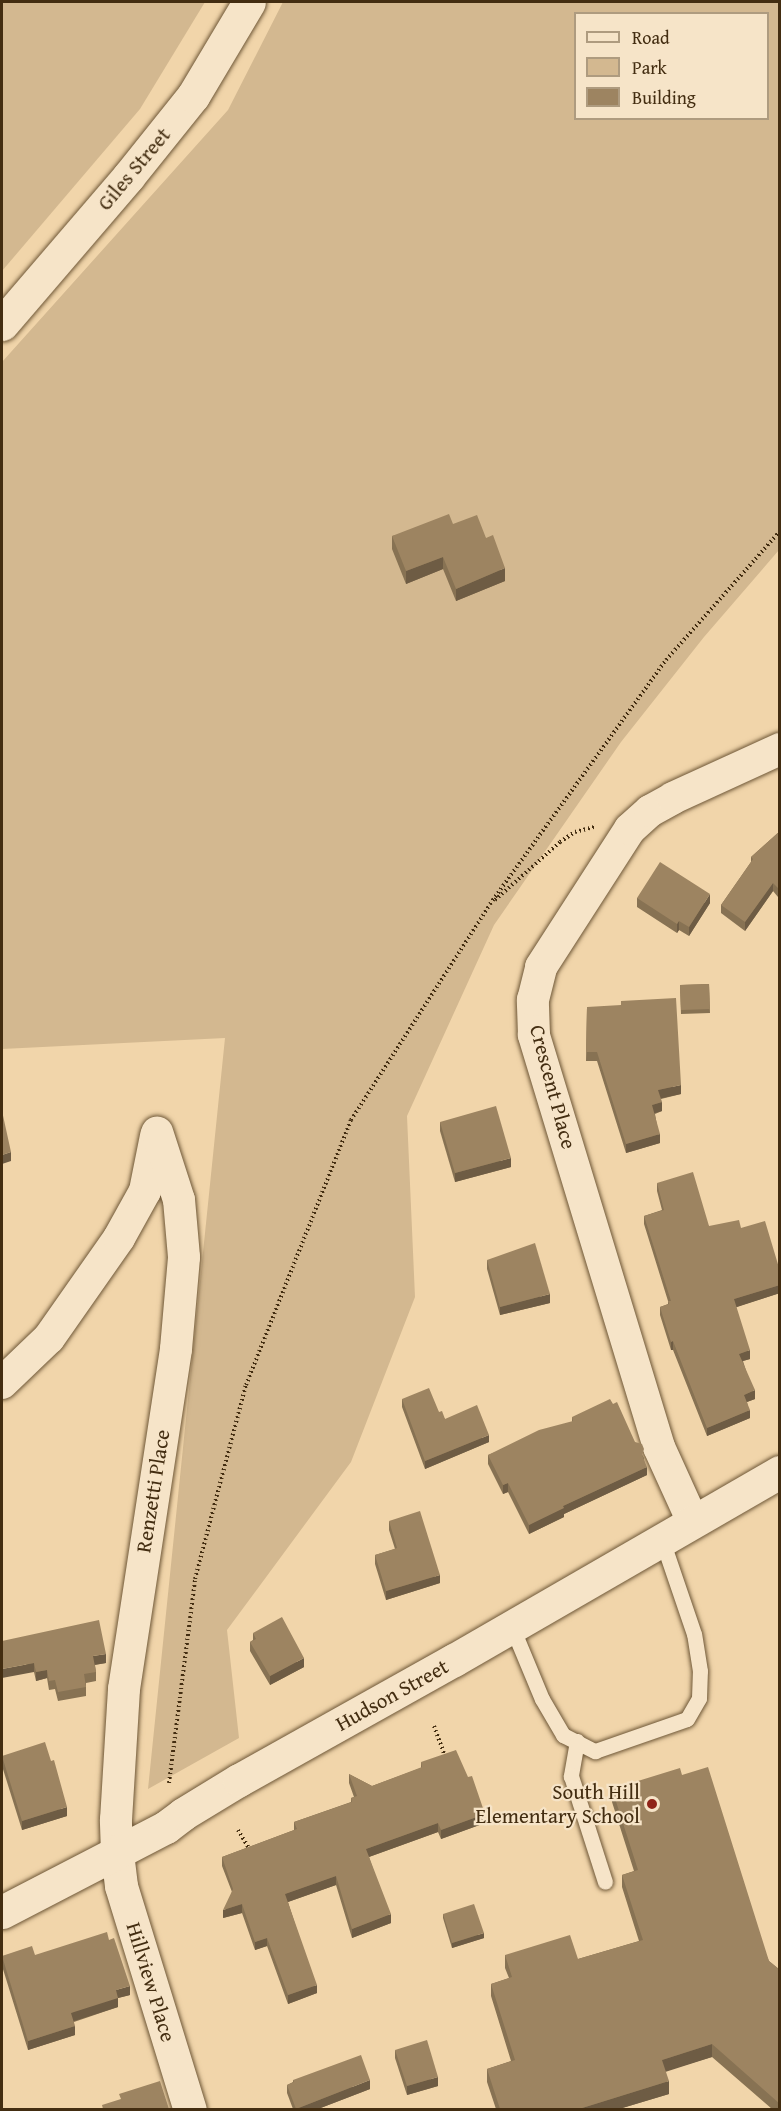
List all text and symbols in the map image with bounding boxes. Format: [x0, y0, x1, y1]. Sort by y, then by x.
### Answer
legend [574, 12, 769, 120]
text: Road [632, 24, 670, 51]
text: Park [632, 54, 667, 81]
text: Building [632, 84, 696, 111]
street label: Giles Street [92, 123, 176, 215]
street label: Crescent Place [524, 1022, 582, 1152]
street label: Renzetti Place [131, 1428, 175, 1554]
street label: Hudson Street [331, 1654, 453, 1736]
place label: South Hill Elementary School [475, 1779, 640, 1829]
marker: South Hill Elementary School [645, 1797, 659, 1811]
street label: Hillview Place [121, 1919, 181, 2045]

